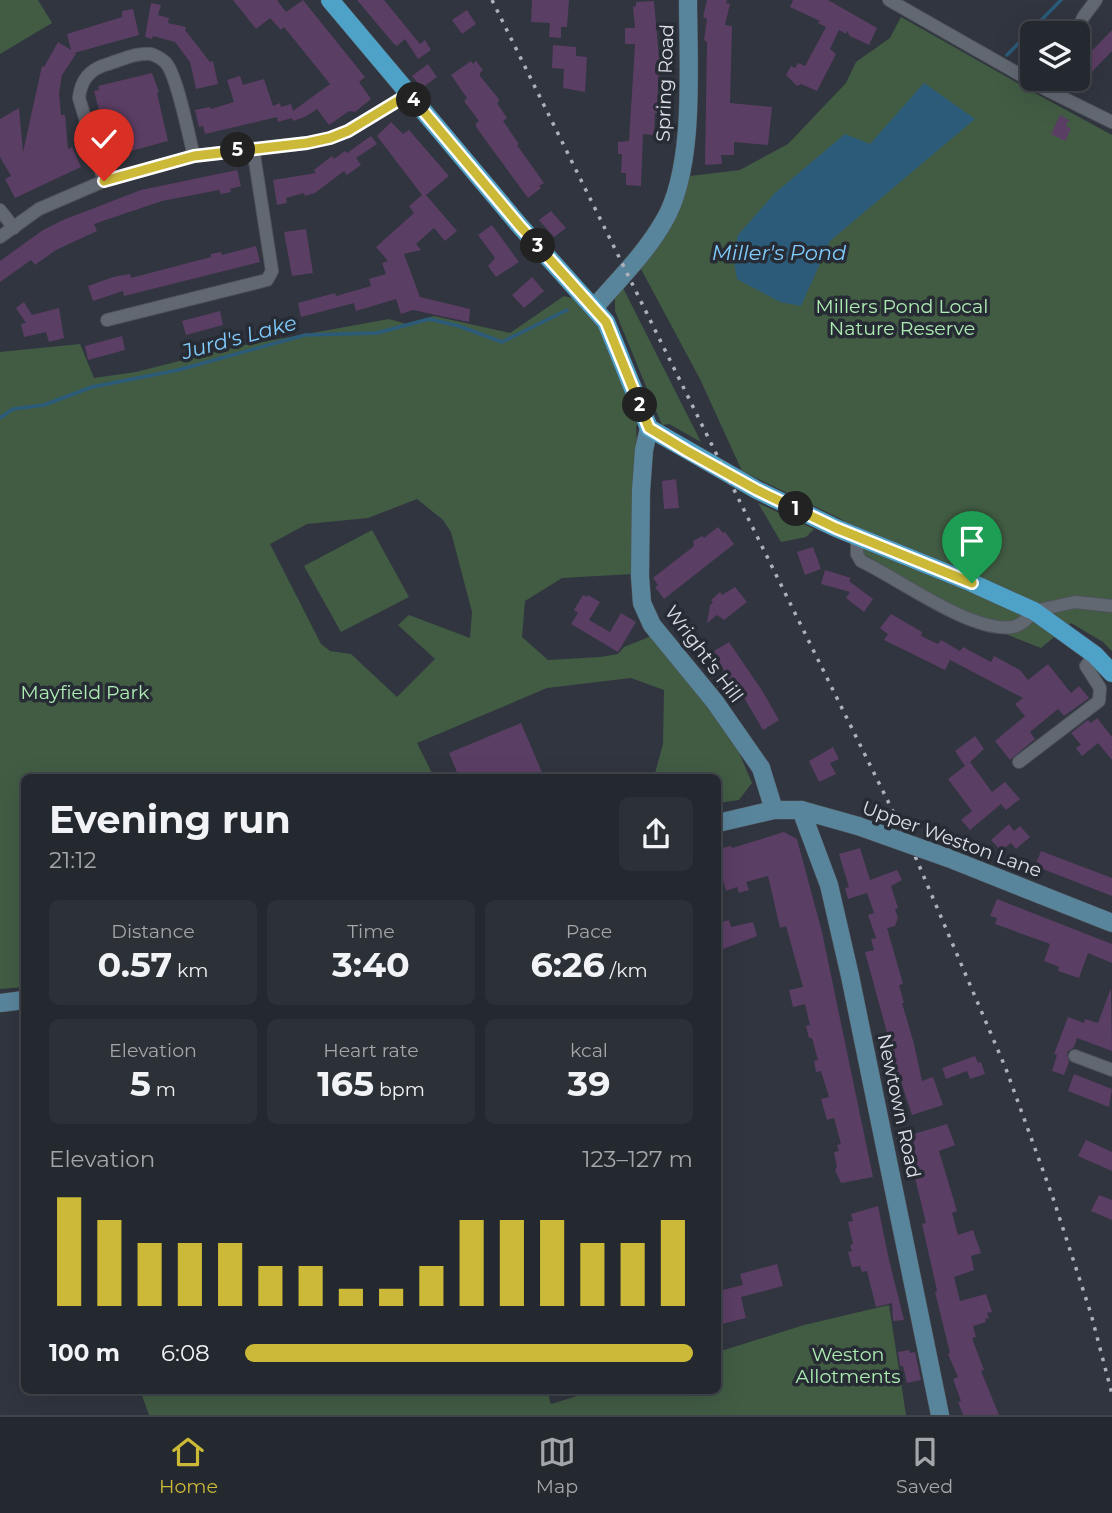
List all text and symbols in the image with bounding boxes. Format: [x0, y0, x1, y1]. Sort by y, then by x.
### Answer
map controls [1020, 21, 1090, 91]
button: layers [1020, 21, 1090, 91]
street label: Spring Road [651, 24, 679, 142]
pin: 4 [396, 82, 432, 118]
text: 4 [407, 88, 420, 111]
pin [74, 109, 134, 181]
icon: check [85, 120, 123, 158]
pin: 5 [220, 132, 256, 168]
text: 5 [232, 138, 243, 161]
pin: 3 [520, 229, 556, 264]
text: 3 [532, 234, 543, 257]
water label: Miller's Pond [712, 240, 847, 265]
park label: Millers Pond Local Nature Reserve [816, 295, 988, 340]
water label: Jurd's Lake [178, 310, 299, 365]
pin: 2 [622, 388, 658, 422]
text: 2 [634, 393, 645, 416]
pin: 1 [778, 491, 814, 526]
text: 1 [792, 497, 799, 520]
pin [942, 511, 1002, 583]
icon: arrive [953, 522, 991, 560]
street label: Wright's Hill [660, 601, 748, 707]
park label: Mayfield Park [21, 681, 150, 704]
text: Evening run [49, 796, 291, 843]
street label: Upper Weston Lane [859, 796, 1045, 882]
button: share [619, 797, 693, 871]
text: 21:12 [49, 846, 97, 874]
text: Distance [111, 920, 195, 943]
text: Time [347, 920, 395, 943]
text: Pace [566, 920, 612, 943]
text: 0.57 [98, 943, 172, 986]
text: 3:40 [332, 943, 410, 986]
text: 6:26 [530, 943, 605, 986]
text: km [172, 959, 208, 982]
text: /km [605, 959, 648, 982]
street label: Newtown Road [872, 1032, 926, 1180]
text: Elevation [109, 1039, 197, 1062]
text: Heart rate [323, 1039, 419, 1062]
text: kcal [570, 1039, 608, 1062]
text: 5 [130, 1062, 151, 1105]
text: 165 [317, 1062, 374, 1105]
text: 39 [567, 1062, 611, 1105]
text: m [151, 1078, 176, 1101]
text: bpm [374, 1078, 425, 1101]
text: Elevation [49, 1145, 155, 1173]
text: 123–127 m [582, 1145, 693, 1173]
text: 100 m [49, 1339, 120, 1367]
text: 6:08 [161, 1339, 210, 1367]
park label: Weston Allotments [796, 1343, 900, 1388]
tab: Home [159, 1433, 218, 1498]
tab: Map [536, 1433, 578, 1498]
tab: Saved [896, 1433, 953, 1498]

